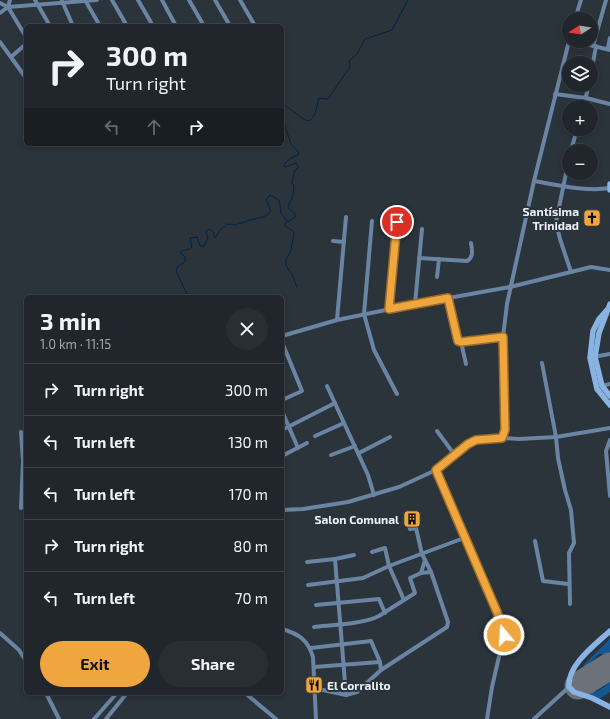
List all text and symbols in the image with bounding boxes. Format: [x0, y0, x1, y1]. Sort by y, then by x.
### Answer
north arrow [562, 12, 598, 48]
map controls [562, 12, 598, 180]
text: 300 m [106, 38, 188, 72]
icon: right [40, 40, 92, 92]
button: layers [562, 56, 598, 92]
text: Turn right [106, 72, 186, 94]
button: + [562, 100, 598, 136]
icon: left [101, 116, 123, 138]
icon: ahead [143, 116, 165, 138]
icon: right [185, 116, 207, 138]
button: − [562, 144, 598, 180]
place label: Santísima Trinidad [523, 204, 579, 232]
pin [380, 205, 414, 239]
church icon: Santísima Trinidad [582, 208, 602, 228]
icon: arrive [386, 211, 408, 233]
text: 3 min [40, 306, 101, 335]
button: close [226, 308, 268, 350]
text: 1.0 km · 11:15 [40, 336, 111, 352]
icon: right [40, 379, 62, 401]
text: Turn right [74, 381, 144, 399]
text: 300 m [225, 381, 268, 399]
icon: left [40, 431, 62, 453]
text: Turn left [74, 433, 135, 451]
text: 130 m [228, 433, 268, 451]
icon: left [40, 483, 62, 505]
text: Turn left [74, 485, 135, 503]
text: 170 m [229, 485, 268, 503]
building icon: Salon Comunal [402, 509, 422, 529]
place label: Salon Comunal [314, 512, 399, 526]
icon: right [40, 535, 62, 557]
text: Turn right [74, 537, 144, 555]
text: 80 m [233, 537, 268, 555]
icon: left [40, 587, 62, 609]
text: Turn left [74, 589, 135, 607]
text: 70 m [235, 589, 268, 607]
position arrow [483, 614, 525, 656]
button: Exit [40, 641, 150, 687]
button: Share [158, 641, 268, 687]
restaurant icon: El Corralito [304, 675, 324, 695]
place label: El Corralito [327, 678, 391, 692]

